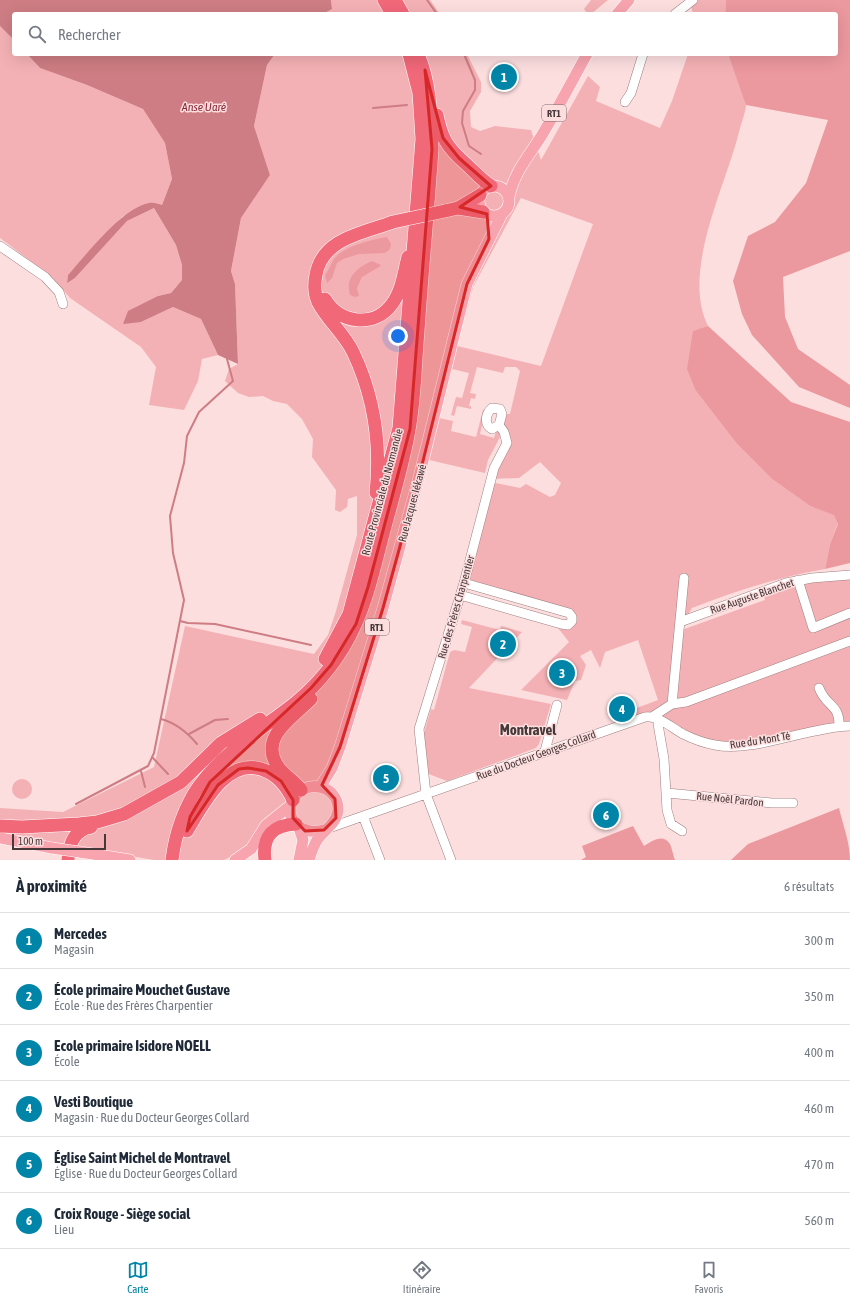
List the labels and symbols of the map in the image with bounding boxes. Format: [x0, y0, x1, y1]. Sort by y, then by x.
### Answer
pin: 1 [491, 62, 517, 92]
water label: Anse Uaré [181, 100, 227, 114]
road number: RT1 [542, 105, 566, 121]
your location [388, 326, 408, 346]
street label: Route Provinciale du Normandie [359, 427, 405, 557]
street label: Rue Jacques Iékawé [396, 463, 428, 543]
street label: Rue des Frères Charpentier [435, 553, 477, 660]
street label: Rue Auguste Blanchet [709, 576, 795, 616]
road number: RT1 [365, 619, 389, 635]
pin: 2 [490, 629, 516, 659]
pin: 3 [549, 658, 575, 688]
pin: 4 [609, 694, 635, 724]
district label: Montravel [500, 721, 557, 738]
street label: Rue du Docteur Georges Collard [475, 728, 597, 782]
street label: Rue du Mont Té [729, 729, 791, 751]
pin: 5 [373, 763, 399, 793]
street label: Rue Noël Pardon [696, 789, 764, 809]
pin: 6 [593, 800, 619, 830]
scale bar [12, 832, 106, 851]

